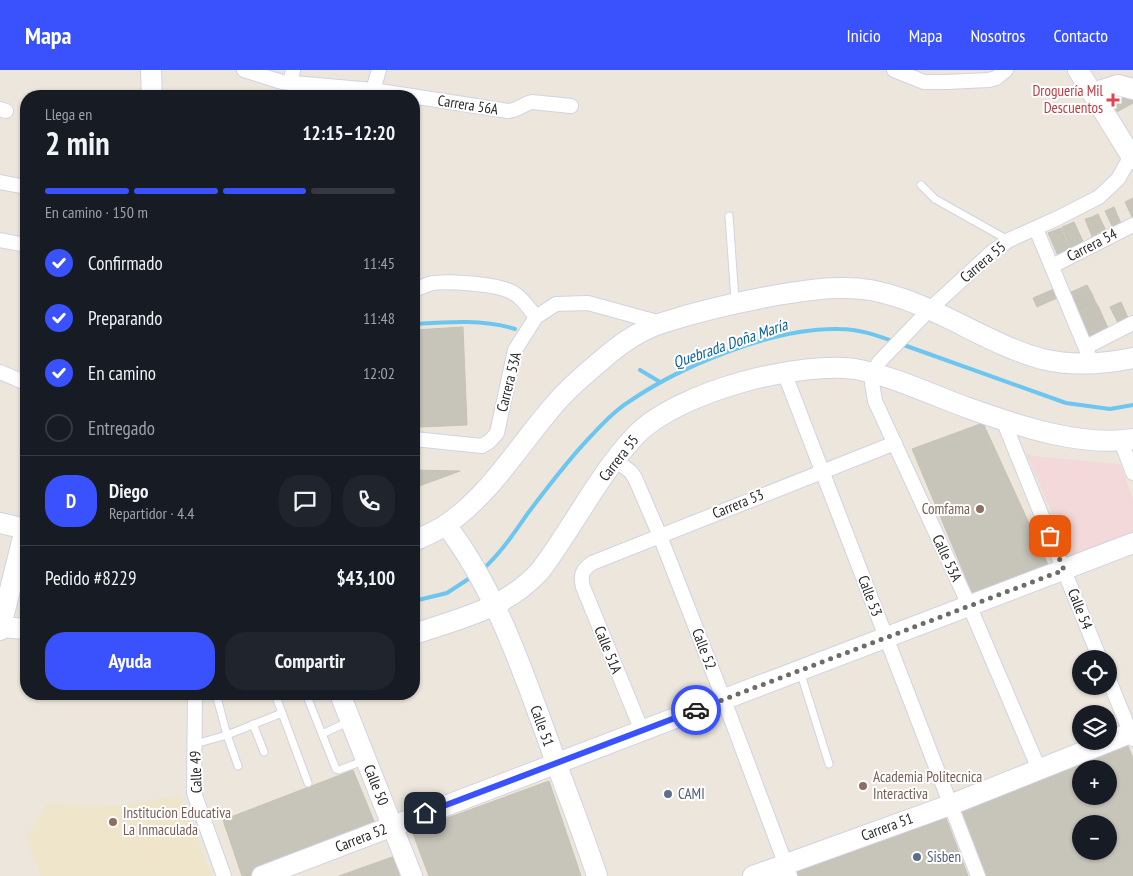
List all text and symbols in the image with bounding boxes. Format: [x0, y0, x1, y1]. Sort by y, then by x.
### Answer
text: Mapa [25, 20, 72, 51]
text: Inicio [847, 24, 881, 47]
text: Mapa [909, 24, 942, 47]
text: Nosotros [970, 24, 1025, 47]
text: Contacto [1053, 24, 1108, 47]
place label: Droguería Mil Descuentos [1032, 81, 1103, 117]
street label: Carrera 56A [436, 90, 501, 119]
marker: Droguería Mil Descuentos [1107, 94, 1119, 106]
text: Llega en [45, 104, 92, 124]
text: 12:15–12:20 [302, 121, 395, 145]
text: 2 min [45, 122, 110, 164]
text: En camino · 150 m [45, 202, 148, 222]
street label: Carrera 54 [1063, 224, 1120, 265]
street label: Carrera 55 [956, 237, 1009, 286]
icon: check [45, 249, 73, 277]
text: Confirmado [88, 251, 163, 275]
text: 11:45 [363, 253, 395, 273]
icon: check [45, 304, 73, 332]
text: Preparando [88, 306, 163, 330]
text: 11:48 [363, 308, 395, 328]
water label: Quebrada Doña María [670, 314, 791, 372]
street label: Carrera 53A [492, 349, 525, 414]
icon: check [45, 359, 73, 387]
text: En camino [88, 361, 156, 385]
text: 12:02 [363, 363, 395, 383]
text: Entregado [88, 416, 155, 440]
street label: Carrera 55 [595, 431, 643, 485]
button: chat [279, 475, 331, 527]
button: phone [343, 475, 395, 527]
text: Diego [109, 479, 148, 503]
street label: Carrera 53 [709, 485, 766, 522]
text: D [66, 489, 76, 513]
place label: Comfama [922, 499, 970, 518]
text: Repartidor · 4.4 [109, 503, 194, 523]
marker: Comfama [974, 503, 986, 515]
pin [1029, 515, 1071, 557]
icon: bag [1036, 522, 1064, 550]
street label: Calle 53A [928, 531, 967, 585]
text: Pedido #8229 [45, 566, 136, 590]
text: $43,100 [336, 566, 395, 590]
street label: Calle 53 [854, 573, 887, 619]
street label: Calle 54 [1064, 586, 1097, 632]
street label: Calle 51A [590, 623, 627, 677]
street label: Calle 52 [688, 626, 721, 672]
button: Ayuda [45, 632, 215, 690]
button: Compartir [225, 632, 395, 690]
map controls [1072, 650, 1117, 860]
button: locate [1072, 650, 1117, 695]
courier [671, 685, 721, 735]
icon: car [682, 696, 710, 724]
street label: Calle 51 [526, 703, 559, 749]
button: layers [1072, 705, 1117, 750]
street label: Calle 49 [185, 750, 206, 794]
button: + [1072, 760, 1117, 805]
street label: Calle 50 [360, 762, 393, 808]
place label: Academia Politecnica Interactiva [873, 767, 982, 803]
marker: Academia Politecnica Interactiva [857, 780, 869, 792]
place label: CAMI [678, 784, 705, 803]
marker: CAMI [662, 788, 674, 800]
pin [404, 792, 446, 834]
icon: home [411, 799, 439, 827]
place label: Institucion Educativa La Inmaculada [123, 803, 231, 839]
street label: Carrera 51 [858, 808, 915, 845]
button: − [1072, 815, 1117, 860]
marker: Institucion Educativa La Inmaculada [107, 816, 119, 828]
street label: Carrera 52 [332, 819, 389, 856]
place label: Sisben [927, 847, 961, 866]
marker: Sisben [911, 851, 923, 863]

